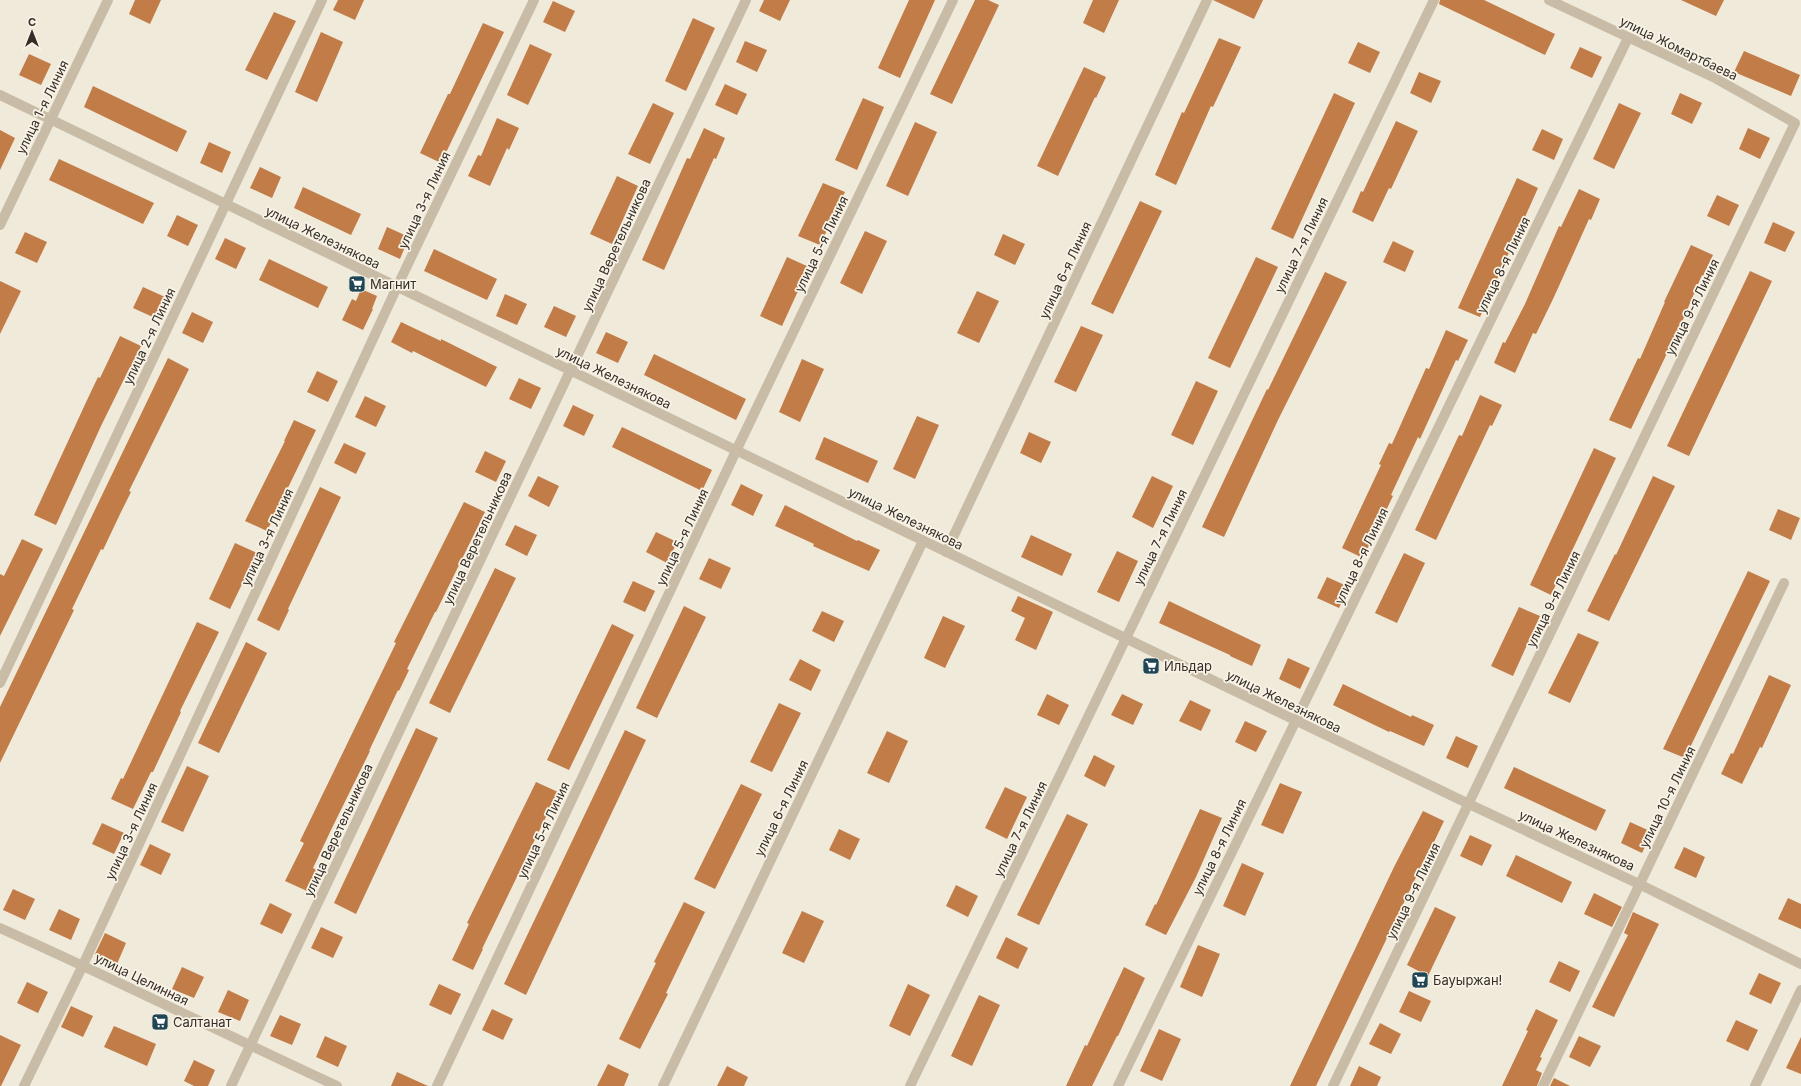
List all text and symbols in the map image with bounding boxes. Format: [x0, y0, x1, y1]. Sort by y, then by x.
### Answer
north arrow [12, 12, 52, 52]
street label: улица Жомартбаева [1617, 13, 1741, 83]
text: С [28, 15, 36, 29]
street label: улица 1-я Линия [12, 57, 72, 157]
street label: улица 3-я Линия [394, 149, 454, 251]
street label: улица Веретельникова [578, 176, 654, 314]
street label: улица 5-я Линия [791, 193, 851, 295]
street label: улица 7-я Линия [1271, 194, 1331, 296]
street label: улица Железнякова [263, 202, 383, 272]
street label: улица 8-я Линия [1473, 214, 1533, 316]
street label: улица 6-я Линия [1035, 219, 1095, 321]
street label: улица 9-я Линия [1662, 256, 1722, 358]
supermarket icon: Магнит [347, 274, 367, 294]
place label: Магнит [370, 276, 416, 292]
street label: улица 2-я Линия [119, 285, 179, 387]
street label: улица Железнякова [554, 342, 674, 412]
street label: улица Веретельникова [439, 469, 515, 607]
street label: улица Железнякова [846, 483, 966, 553]
street label: улица 3-я Линия [237, 486, 297, 588]
street label: улица 5-я Линия [652, 486, 712, 588]
street label: улица 7-я Линия [1130, 486, 1190, 588]
street label: улица 8-я Линия [1331, 505, 1391, 607]
street label: улица 9-я Линия [1523, 548, 1583, 650]
supermarket icon: Ильдар [1141, 656, 1161, 676]
place label: Ильдар [1164, 658, 1212, 674]
street label: улица Железнякова [1224, 666, 1344, 736]
street label: улица 10-я Линия [1635, 744, 1699, 850]
street label: улица 6-я Линия [751, 757, 811, 859]
street label: улица Веретельникова [300, 761, 376, 899]
street label: улица 7-я Линия [990, 778, 1050, 880]
street label: улица 5-я Линия [513, 779, 573, 881]
street label: улица 3-я Линия [101, 780, 161, 882]
street label: улица 8-я Линия [1189, 796, 1249, 898]
street label: улица Железнякова [1517, 806, 1637, 874]
street label: улица 9-я Линия [1383, 840, 1443, 942]
street label: улица Целинная [92, 949, 192, 1009]
supermarket icon: Бауыржан! [1410, 970, 1430, 990]
place label: Бауыржан! [1433, 972, 1502, 988]
supermarket icon: Салтанат [150, 1012, 170, 1032]
place label: Салтанат [173, 1014, 232, 1030]

